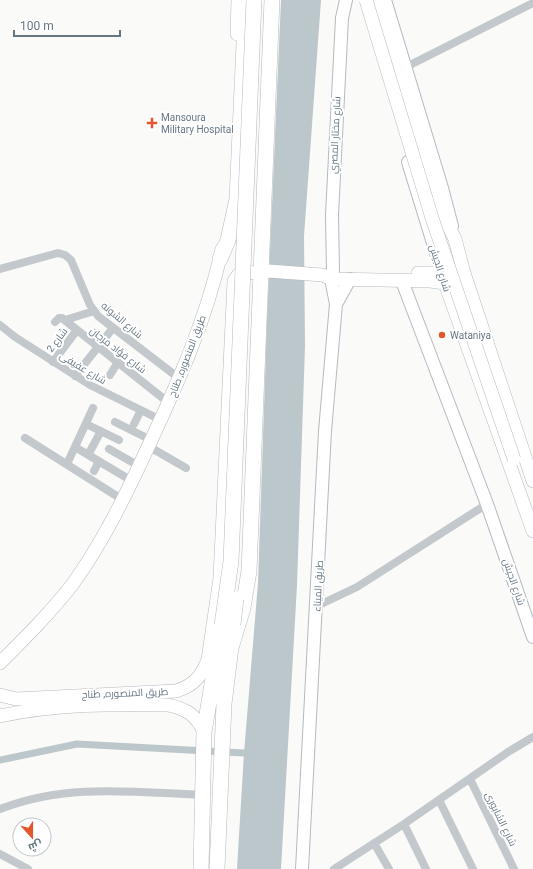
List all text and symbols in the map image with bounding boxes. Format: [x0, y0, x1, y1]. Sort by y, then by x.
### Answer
scale bar [14, 12, 120, 38]
text: 100 m [20, 19, 54, 33]
street label: شارع مختار المصري [327, 96, 345, 174]
place label: Mansoura Military Hospital [161, 112, 234, 135]
marker: Mansoura Military Hospital [146, 117, 158, 129]
street label: شارع الجيش [426, 243, 453, 293]
street label: شارع الشونه [99, 300, 145, 341]
street label: طريق المنصوره, طناح [166, 314, 209, 399]
street label: شارع فؤاد مرجان [87, 325, 148, 376]
street label: شارع 2 [44, 326, 70, 355]
marker: Wataniya [437, 330, 447, 340]
place label: Wataniya [450, 330, 491, 341]
street label: شارع عفيفى [57, 350, 108, 387]
street label: شارع الجيش [500, 557, 527, 607]
street label: طريق الميناء [311, 560, 326, 612]
street label: طريق المنصوره, طناح [81, 686, 169, 701]
street label: شارع الشابورى [482, 790, 519, 848]
north arrow [12, 817, 52, 857]
text: ش [26, 837, 44, 854]

